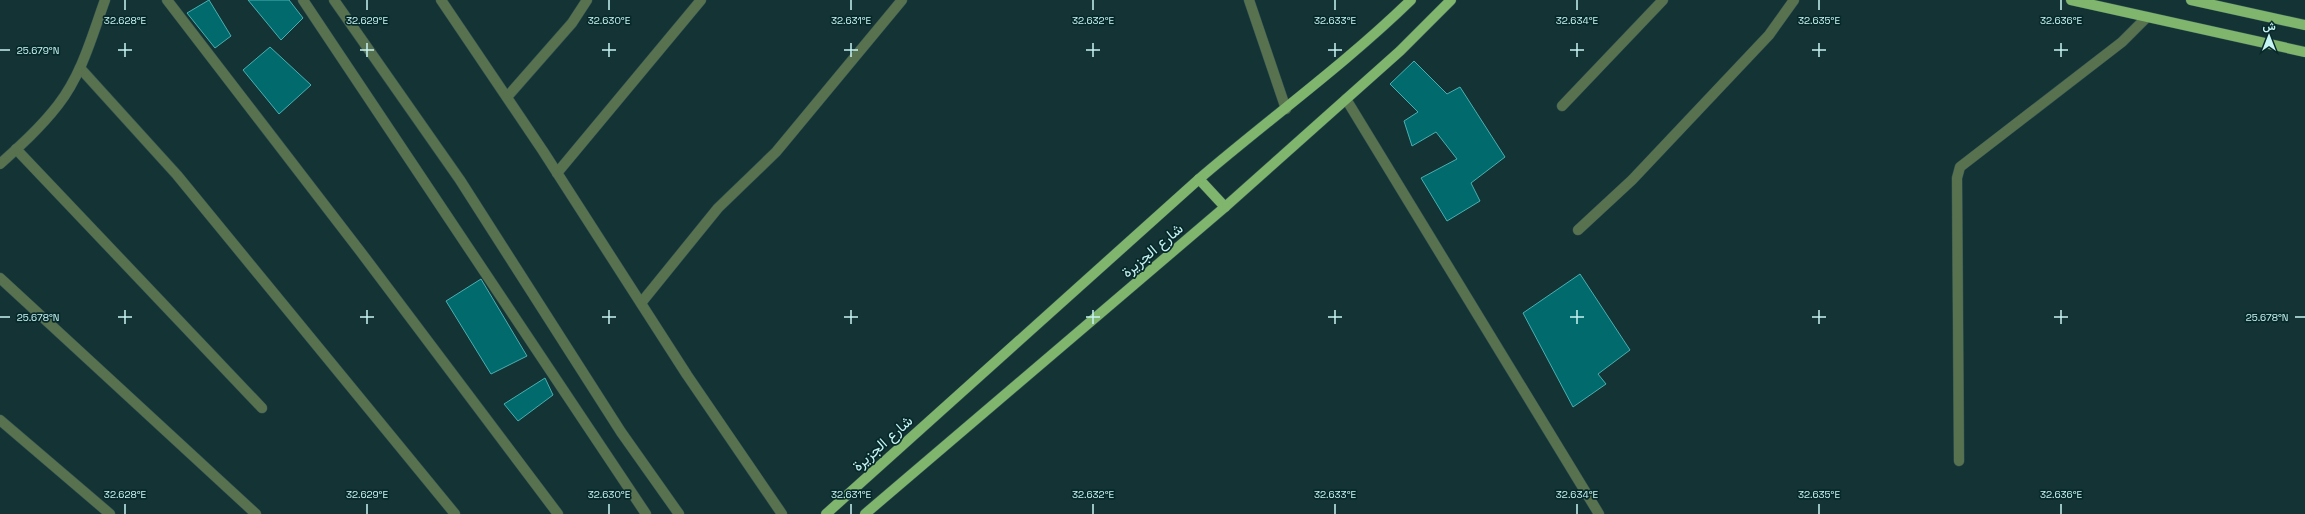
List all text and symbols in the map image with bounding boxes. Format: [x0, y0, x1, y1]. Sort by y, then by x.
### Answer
text: 32.628°E [104, 14, 147, 27]
text: 32.629°E [346, 14, 388, 27]
text: 32.630°E [588, 14, 631, 27]
text: 32.631°E [831, 14, 871, 27]
text: 32.632°E [1072, 14, 1114, 27]
text: 32.633°E [1314, 14, 1356, 27]
text: 32.634°E [1556, 14, 1599, 27]
text: 32.635°E [1798, 14, 1840, 27]
text: 32.636°E [2040, 14, 2082, 27]
north arrow [2249, 16, 2289, 56]
text: ش [2262, 19, 2276, 33]
text: 25.679°N [17, 44, 59, 57]
street label: شارع الجزيرة [1117, 219, 1188, 283]
text: 25.678°N [17, 311, 59, 324]
text: 25.678°N [2246, 311, 2288, 324]
street label: شارع الجزيرة [848, 411, 918, 477]
text: 32.628°E [104, 488, 147, 501]
text: 32.629°E [346, 488, 388, 501]
text: 32.630°E [588, 488, 631, 501]
text: 32.631°E [831, 488, 871, 501]
text: 32.632°E [1072, 488, 1114, 501]
text: 32.633°E [1314, 488, 1356, 501]
text: 32.634°E [1556, 488, 1599, 501]
text: 32.635°E [1798, 488, 1840, 501]
text: 32.636°E [2040, 488, 2082, 501]

